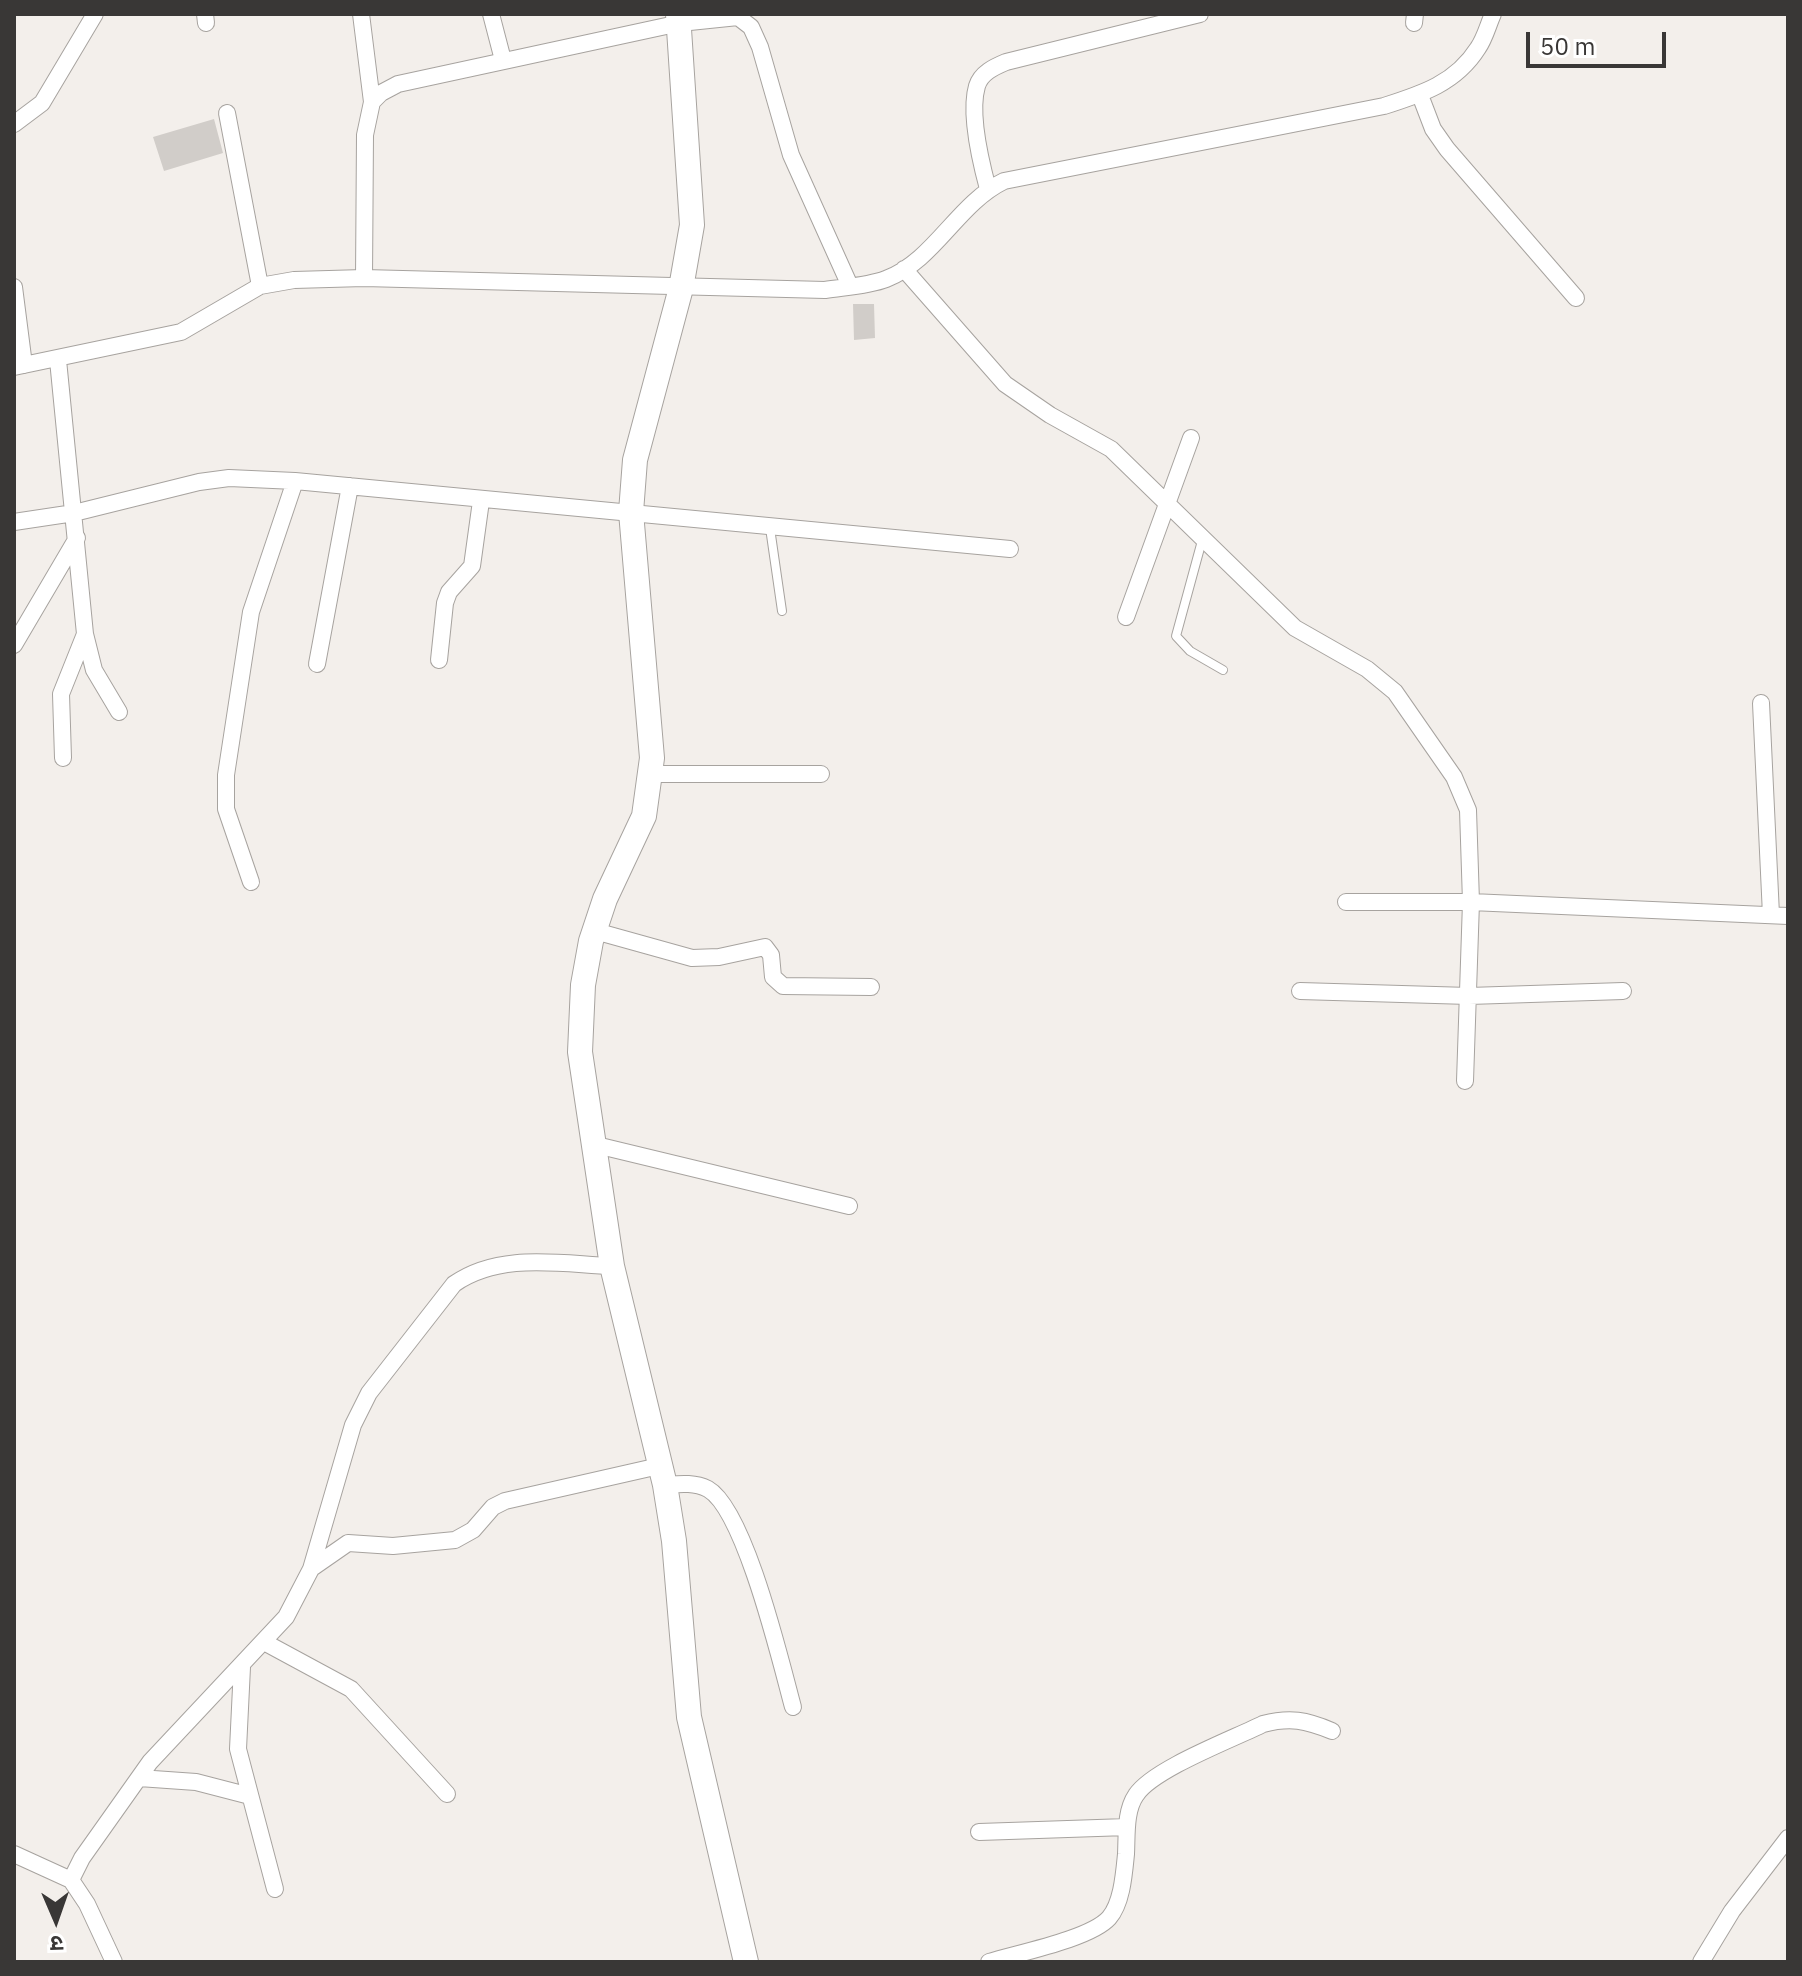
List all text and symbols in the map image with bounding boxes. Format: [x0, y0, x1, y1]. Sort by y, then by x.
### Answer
scale bar [1530, 16, 1670, 66]
text: 50 m [1540, 30, 1595, 62]
north arrow [16, 1880, 96, 1960]
text: उ [50, 1930, 64, 1959]

